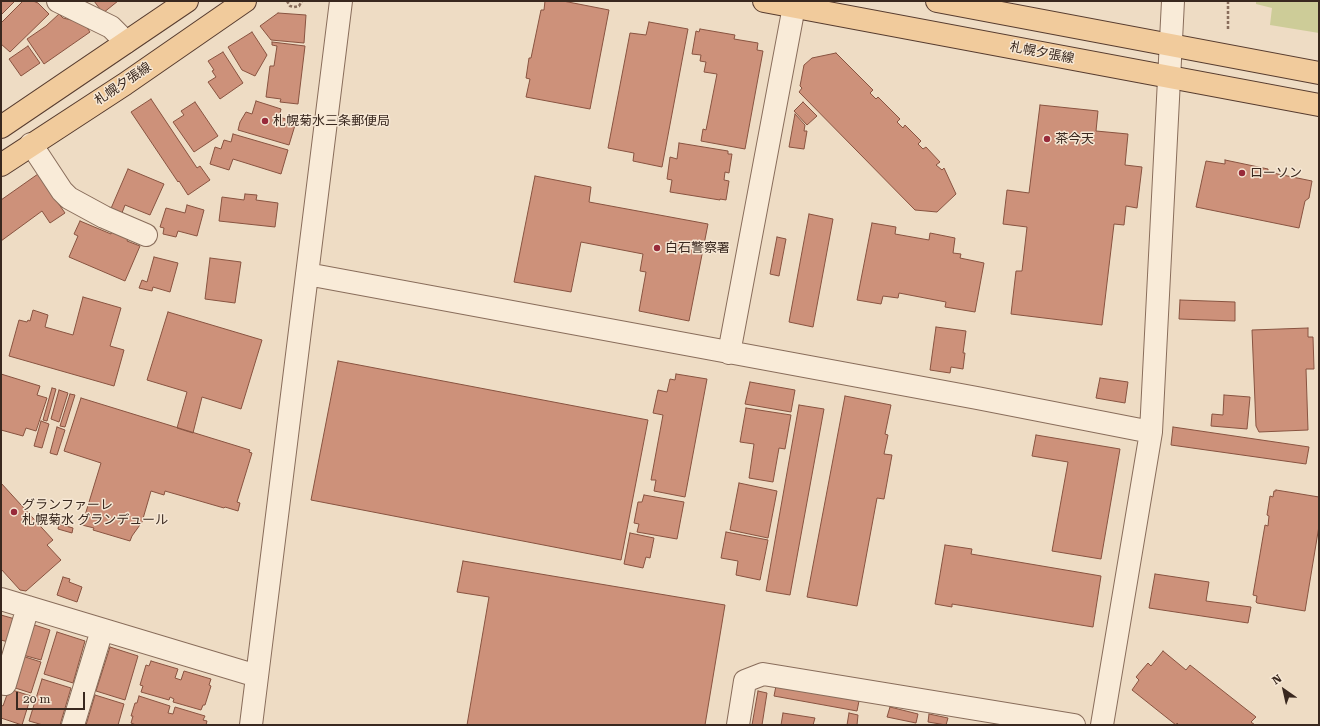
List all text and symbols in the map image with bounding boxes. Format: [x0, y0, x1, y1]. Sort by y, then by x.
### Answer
street label: 札幌夕張線 [1009, 39, 1075, 67]
street label: 札幌夕張線 [92, 59, 154, 109]
place label: 札幌菊水三条郵便局 [273, 113, 390, 129]
marker: 札幌菊水三条郵便局 [260, 116, 270, 126]
place label: 茶今天 [1055, 131, 1094, 147]
marker: 茶今天 [1042, 134, 1052, 144]
place label: ローソン [1250, 165, 1302, 181]
marker: ローソン [1237, 168, 1247, 178]
place label: 白石警察署 [665, 240, 730, 256]
marker: 白石警察署 [652, 243, 662, 253]
place label: グランファーレ 札幌菊水 グランデュール [22, 497, 168, 528]
marker: グランファーレ 札幌菊水 グランデュール [9, 507, 19, 517]
north arrow [1264, 670, 1304, 710]
text: N [1270, 672, 1284, 687]
scale bar [18, 684, 87, 710]
text: 20 m [23, 692, 50, 706]

